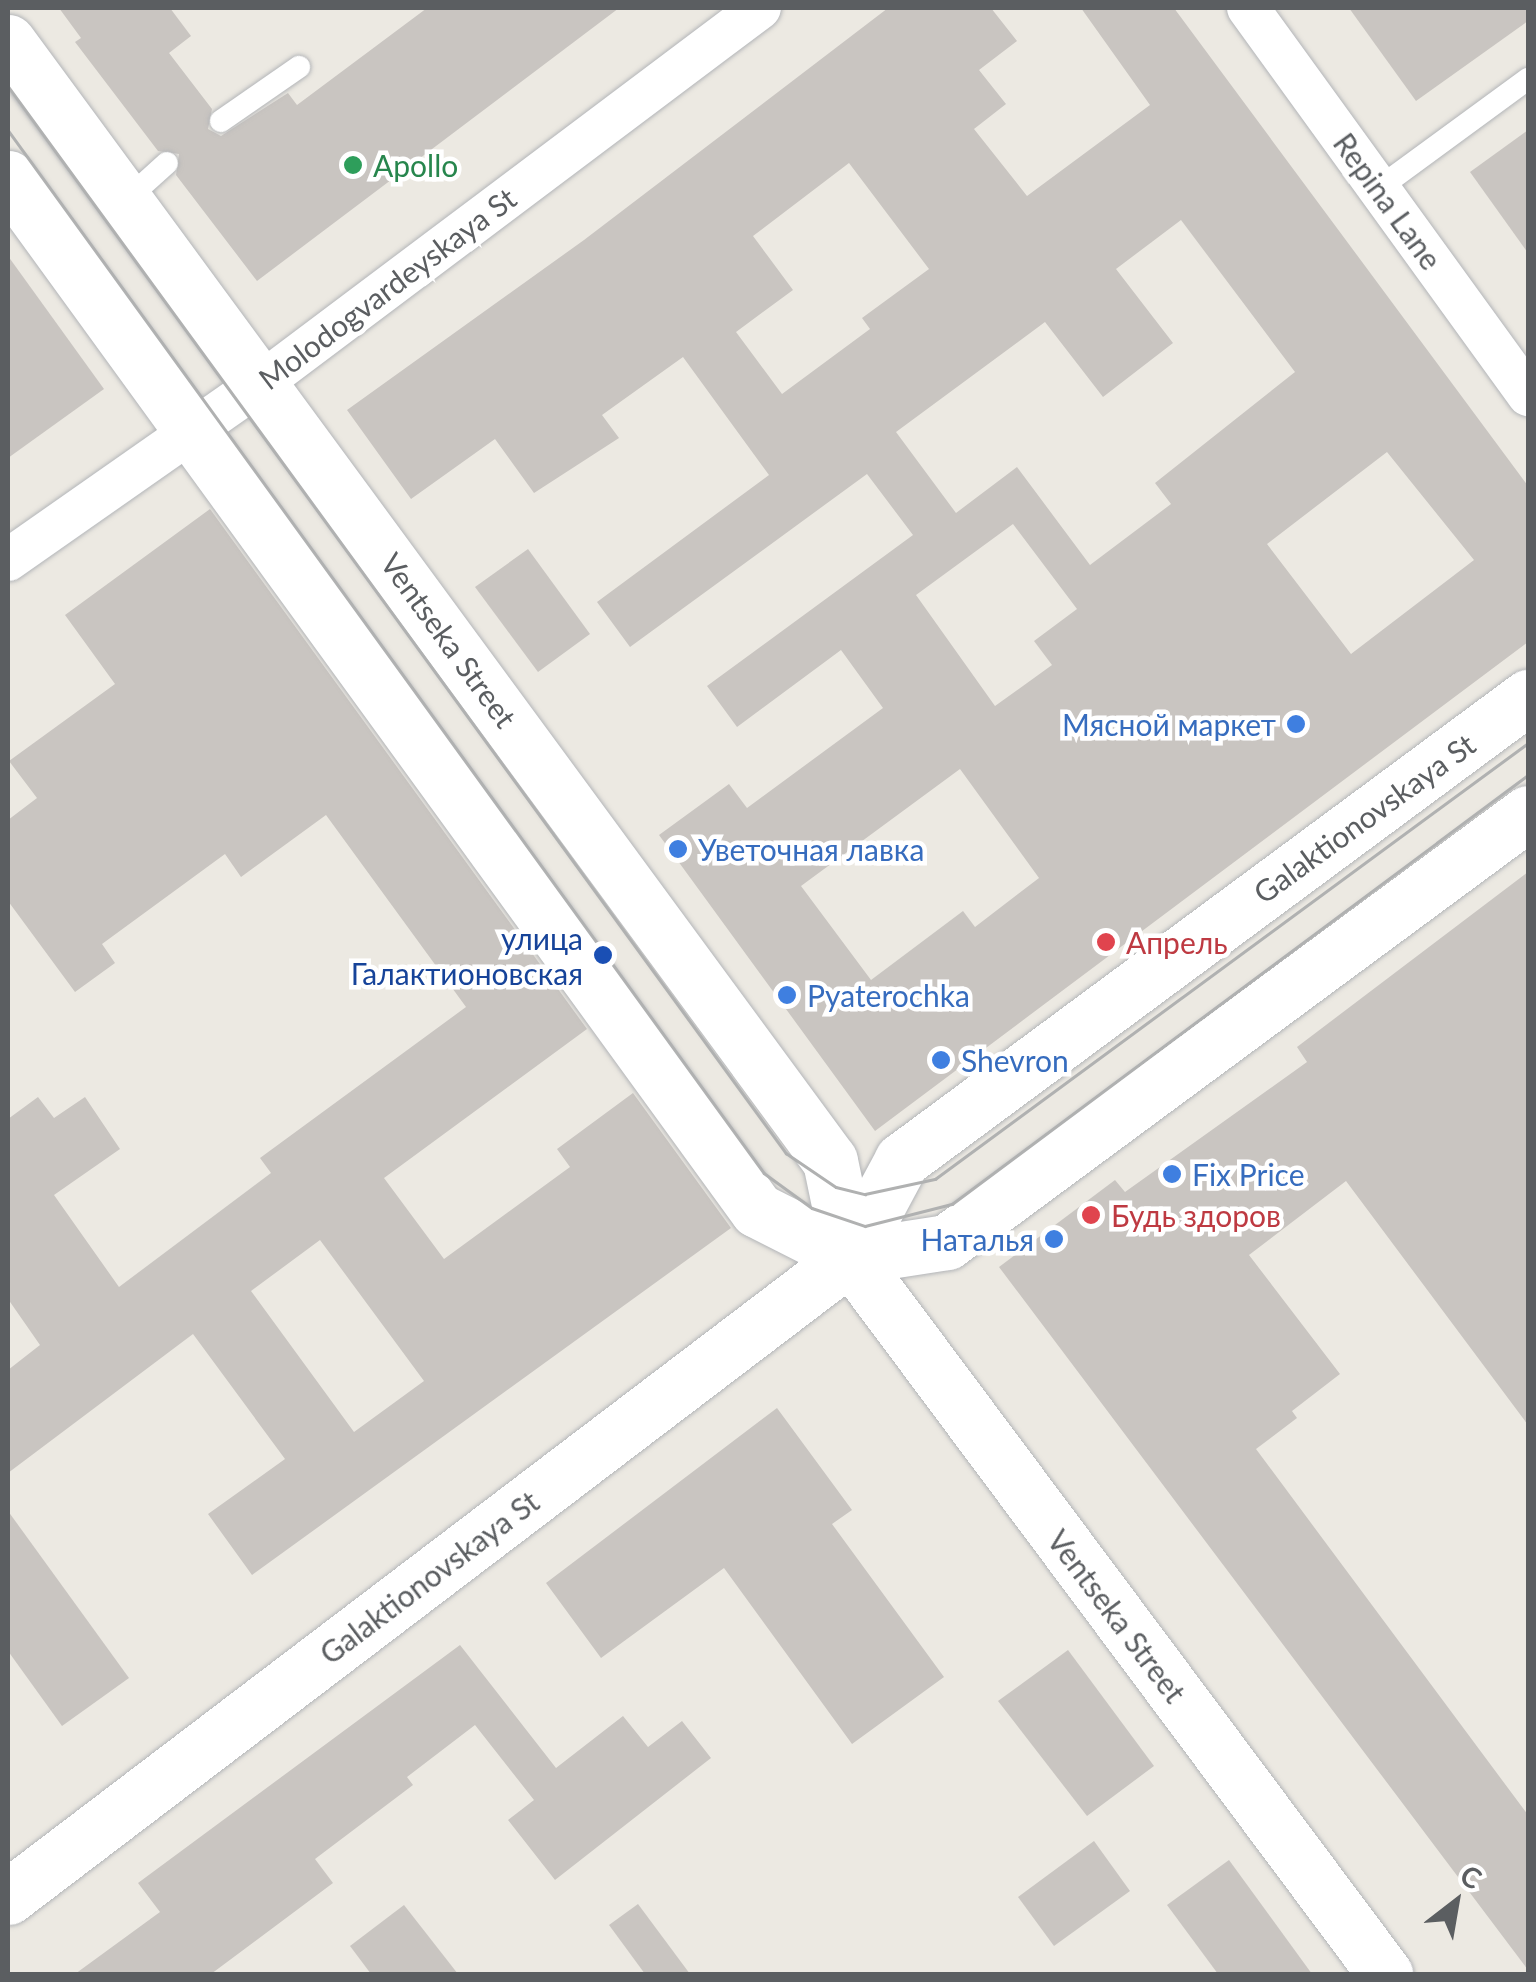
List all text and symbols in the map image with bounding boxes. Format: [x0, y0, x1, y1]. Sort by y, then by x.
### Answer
street label: Repina Lane [1326, 126, 1450, 276]
place label: Apollo [373, 147, 458, 183]
marker: Apollo [342, 154, 364, 176]
street label: Molodogvardeyskaya St [251, 180, 523, 396]
street label: Ventseka Street [374, 546, 524, 734]
place label: Мясной маркет [1062, 706, 1276, 742]
marker: Мясной маркет [1285, 713, 1307, 735]
street label: Galaktionovskaya St [1246, 726, 1482, 910]
place label: Уветочная лавка [698, 831, 924, 867]
marker: Уветочная лавка [667, 838, 689, 860]
place label: улица Галактионовская [351, 920, 583, 990]
place label: Апрель [1126, 924, 1228, 960]
marker: Апрель [1095, 931, 1117, 953]
marker: улица Галактионовская [592, 944, 614, 966]
place label: Pyaterochka [807, 977, 970, 1013]
marker: Pyaterochka [776, 984, 798, 1006]
place label: Shevron [961, 1042, 1069, 1078]
marker: Shevron [930, 1049, 952, 1071]
place label: Fix Price [1192, 1156, 1304, 1192]
marker: Fix Price [1161, 1163, 1183, 1185]
place label: Будь здоров [1111, 1197, 1281, 1233]
marker: Будь здоров [1080, 1204, 1102, 1226]
place label: Наталья [920, 1221, 1034, 1257]
marker: Наталья [1043, 1228, 1065, 1250]
street label: Galaktionovskaya St [312, 1483, 546, 1671]
street label: Ventseka Street [1040, 1523, 1194, 1709]
north arrow [1406, 1852, 1506, 1952]
text: С [1455, 1857, 1488, 1896]

